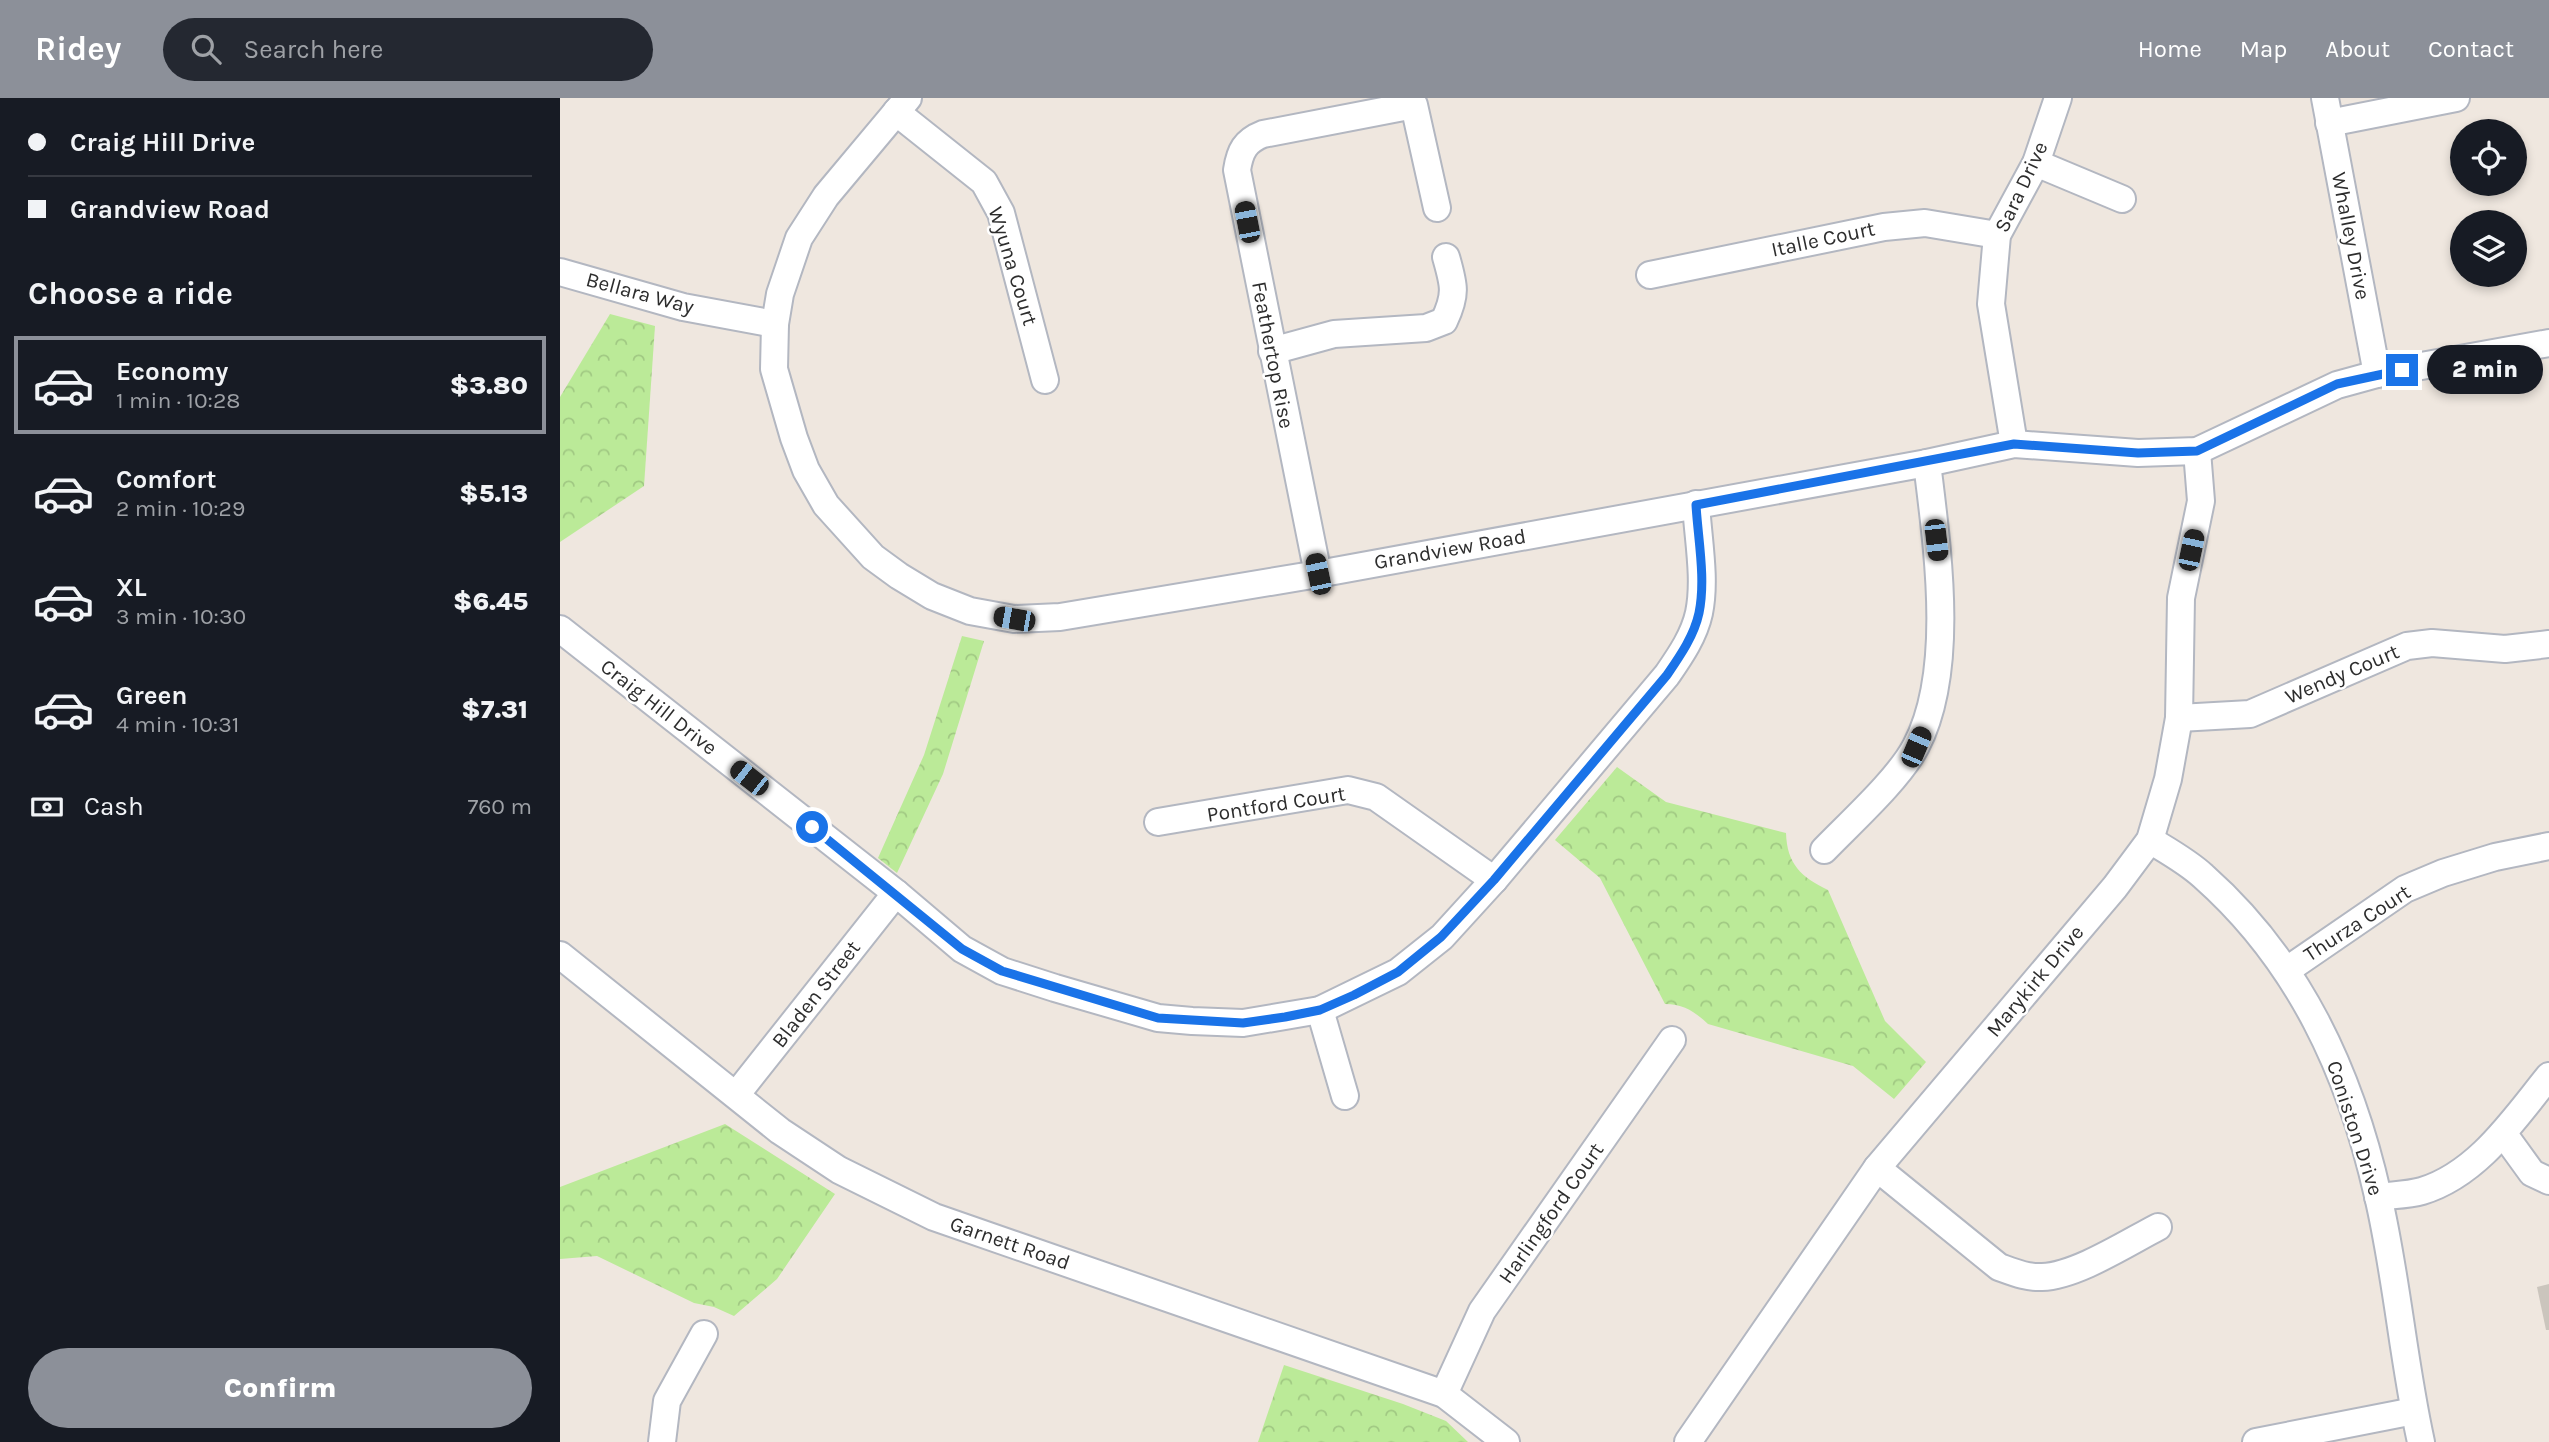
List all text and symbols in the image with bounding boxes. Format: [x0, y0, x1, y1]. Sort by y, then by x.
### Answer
search box [163, 18, 653, 81]
text: Ridey [35, 30, 121, 68]
icon: search [187, 30, 225, 68]
text: Search here [243, 34, 383, 65]
text: Home [2138, 35, 2202, 63]
text: Map [2240, 35, 2287, 63]
text: About [2325, 35, 2390, 63]
text: Contact [2428, 35, 2514, 63]
map controls [2450, 119, 2527, 287]
button: locate [2450, 119, 2527, 196]
text: Craig Hill Drive [70, 127, 255, 158]
street label: Sara Drive [1990, 138, 2052, 236]
street label: Whalley Drive [2327, 170, 2375, 302]
text: Grandview Road [70, 194, 270, 225]
car [1233, 199, 1262, 245]
street label: Wyuna Court [984, 204, 1042, 328]
button: layers [2450, 210, 2527, 287]
street label: Italle Court [1769, 216, 1877, 262]
street label: Bellara Way [583, 267, 697, 319]
text: Choose a ride [28, 275, 233, 312]
street label: Feathertop Rise [1247, 279, 1299, 431]
callout: 2 min [2427, 345, 2542, 394]
icon: car [32, 354, 95, 417]
route end [2386, 354, 2418, 386]
text: Economy [116, 356, 228, 387]
text: 2 min [2452, 356, 2518, 383]
text: $3.80 [450, 370, 528, 401]
text: 1 min · 10:28 [116, 387, 240, 414]
icon: car [32, 462, 95, 525]
text: Comfort [116, 464, 217, 495]
text: $5.13 [459, 478, 528, 509]
text: 2 min · 10:29 [116, 495, 245, 522]
car [1924, 518, 1949, 562]
street label: Grandview Road [1372, 524, 1528, 574]
car [2177, 527, 2206, 573]
car [1304, 551, 1333, 597]
icon: car [32, 570, 95, 633]
text: XL [116, 572, 147, 603]
text: $6.45 [453, 586, 528, 617]
text: 3 min · 10:30 [116, 603, 246, 630]
car [992, 605, 1037, 633]
street label: Wendy Court [2281, 639, 2403, 709]
street label: Craig Hill Drive [596, 654, 722, 760]
icon: car [32, 678, 95, 741]
text: Green [116, 680, 188, 711]
text: $7.31 [461, 694, 528, 725]
text: 4 min · 10:31 [116, 711, 239, 738]
car [1899, 724, 1934, 770]
car [726, 757, 773, 799]
street label: Pontford Court [1205, 781, 1347, 827]
icon: cash [28, 788, 66, 826]
text: Cash [84, 791, 144, 822]
text: 760 m [467, 793, 532, 820]
route start [796, 811, 828, 843]
street label: Thurza Court [2299, 880, 2415, 966]
street label: Marykirk Drive [1981, 920, 2089, 1042]
street label: Bladen Street [767, 936, 865, 1052]
street label: Coniston Drive [2322, 1058, 2388, 1198]
street label: Harlingford Court [1494, 1138, 1609, 1288]
street label: Garnett Road [947, 1211, 1073, 1275]
button: Confirm [28, 1348, 532, 1428]

